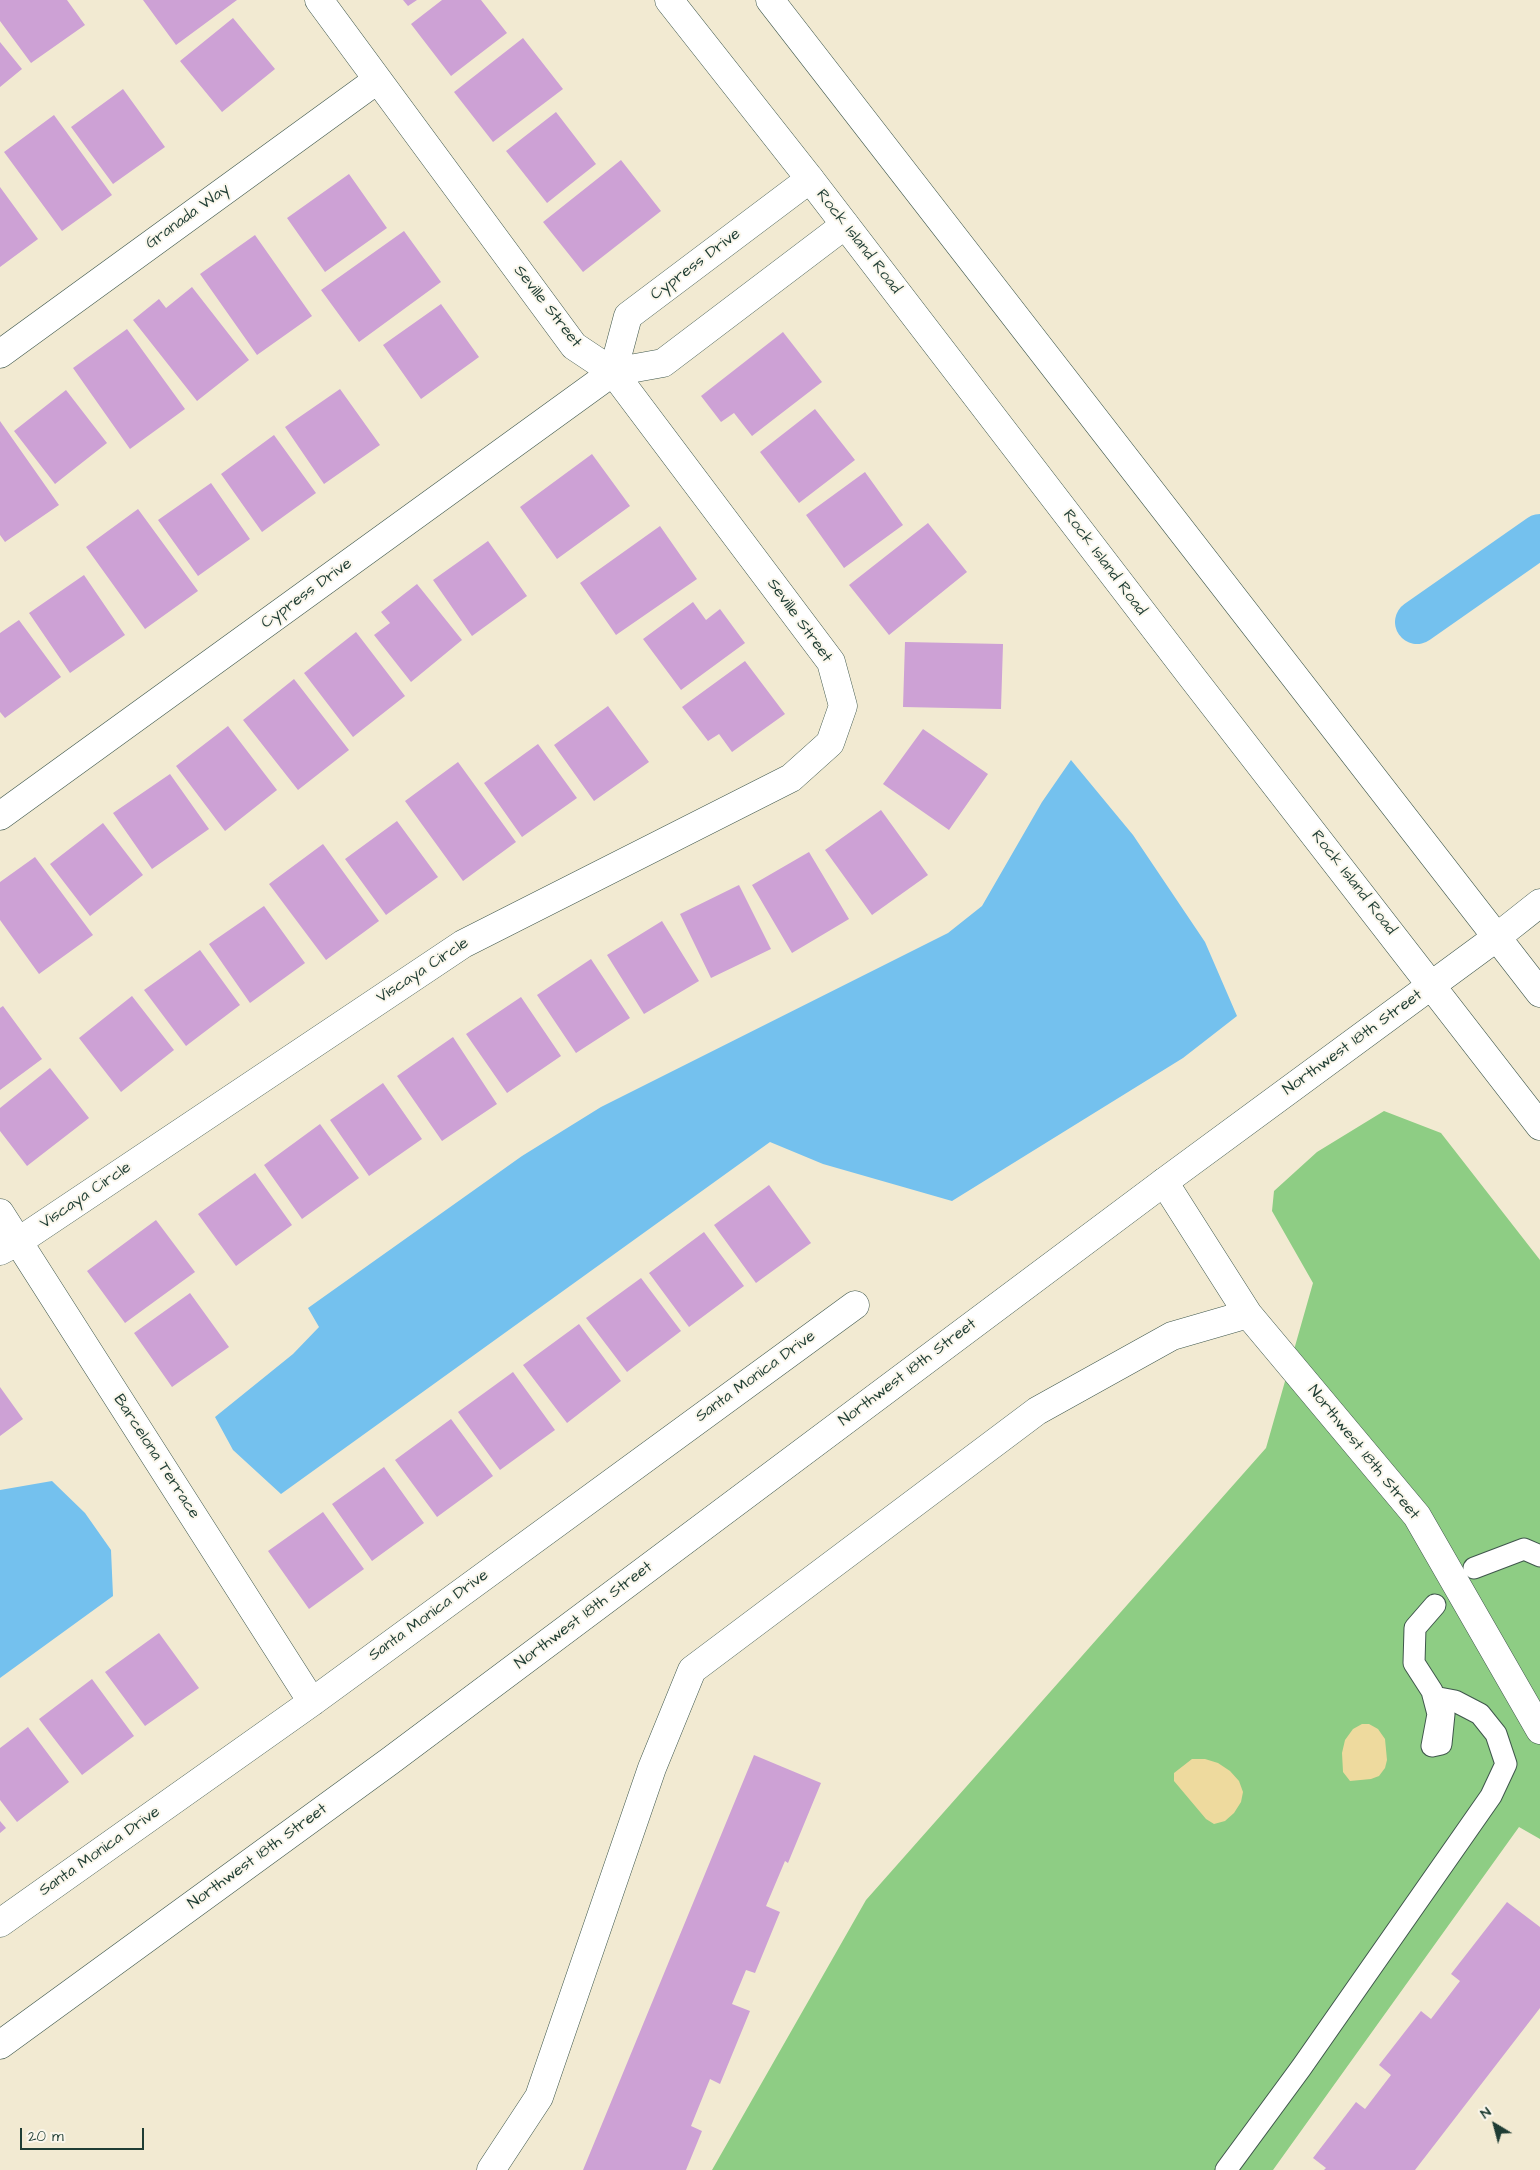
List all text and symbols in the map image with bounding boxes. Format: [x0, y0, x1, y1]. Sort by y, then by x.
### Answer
street label: Granada Way [142, 180, 234, 254]
street label: Rock Island Road [811, 186, 905, 298]
street label: Cypress Drive [647, 225, 745, 305]
street label: Seville Street [509, 262, 585, 352]
street label: Rock Island Road [1058, 506, 1150, 620]
street label: Cypress Drive [258, 555, 356, 633]
street label: Seville Street [762, 575, 836, 667]
street label: Rock Island Road [1306, 827, 1400, 939]
street label: Viscaya Circle [373, 934, 473, 1008]
street label: Northwest 18th Street [1280, 986, 1426, 1100]
street label: Viscaya Circle [37, 1158, 135, 1234]
street label: Northwest 18th Street [835, 1315, 981, 1431]
street label: Santa Monica Drive [692, 1327, 820, 1427]
street label: Northwest 18th Street [1303, 1382, 1423, 1524]
street label: Barcelona Terrace [109, 1391, 203, 1523]
street label: Northwest 18th Street [511, 1558, 657, 1674]
street label: Santa Monica Drive [365, 1566, 493, 1666]
street label: Northwest 18th Street [185, 1800, 331, 1914]
street label: Santa Monica Drive [36, 1803, 164, 1901]
north arrow [1470, 2100, 1520, 2150]
text: N [1476, 2102, 1495, 2124]
scale bar [22, 2118, 146, 2150]
text: 20 m [28, 2126, 64, 2147]

